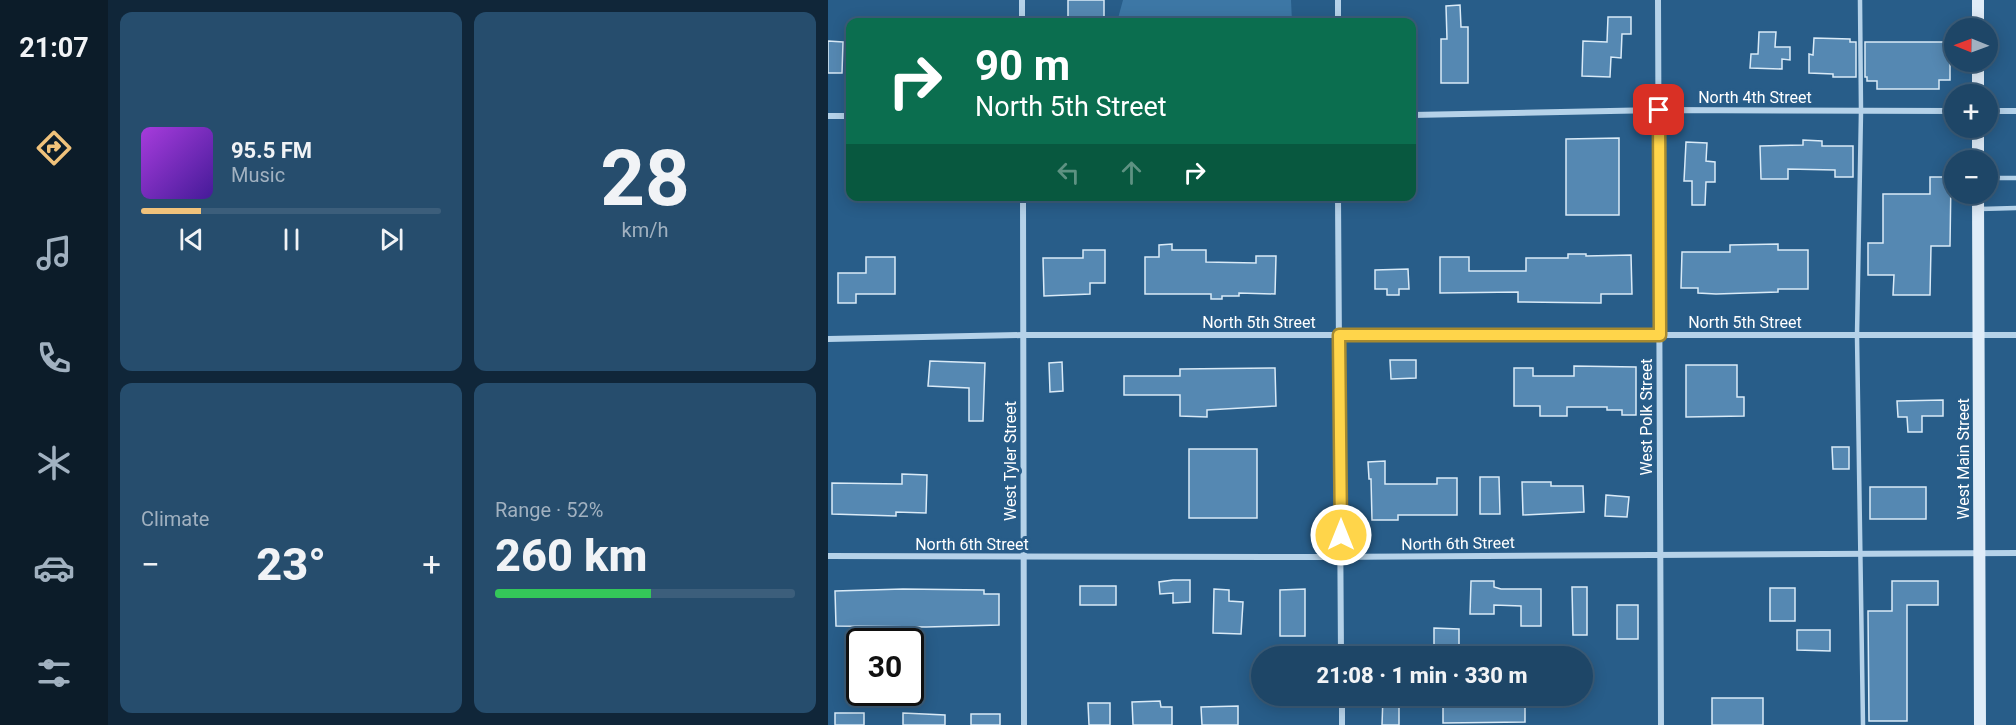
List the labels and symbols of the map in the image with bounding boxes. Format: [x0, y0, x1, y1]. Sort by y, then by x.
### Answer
north arrow [1944, 18, 1998, 72]
pin [1633, 84, 1684, 135]
street label: North 4th Street [1698, 88, 1812, 107]
street label: North 5th Street [1202, 313, 1316, 332]
street label: North 5th Street [1688, 313, 1802, 332]
street label: West Polk Street [1637, 358, 1656, 476]
street label: West Main Street [1954, 398, 1973, 520]
street label: West Tyler Street [1001, 401, 1020, 521]
position arrow [1309, 503, 1373, 567]
street label: North 6th Street [1401, 533, 1515, 554]
street label: North 6th Street [915, 535, 1029, 554]
speed limit sign: 30 [846, 628, 924, 706]

